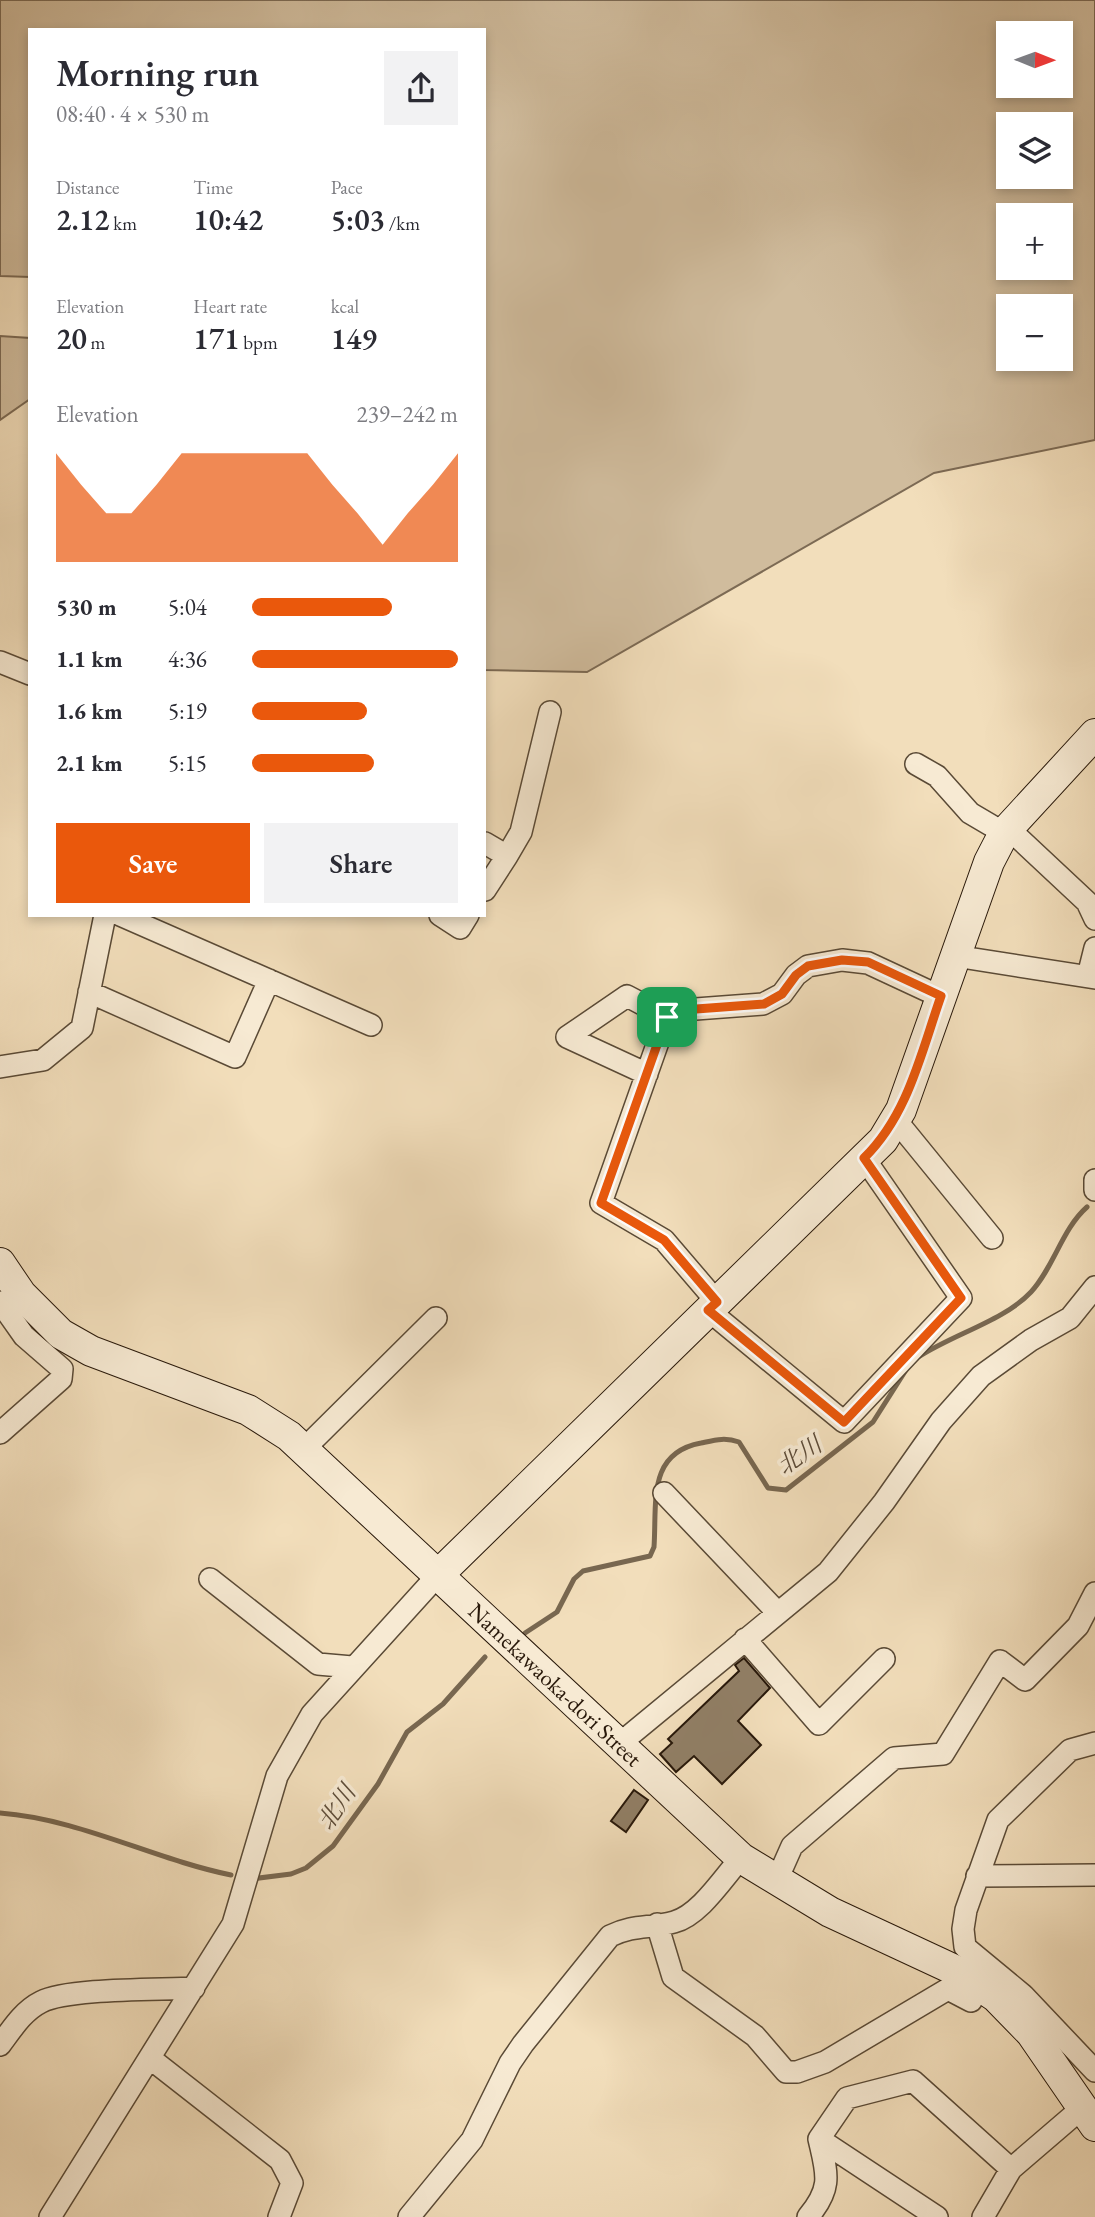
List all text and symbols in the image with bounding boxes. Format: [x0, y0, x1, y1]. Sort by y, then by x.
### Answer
north arrow [996, 21, 1073, 98]
map controls [996, 21, 1073, 371]
text: Morning run [56, 48, 259, 97]
button: share [384, 51, 458, 125]
text: 08:40 · 4 × 530 m [56, 99, 209, 129]
button: layers [996, 112, 1073, 189]
text: Distance [56, 175, 119, 200]
text: Time [193, 175, 233, 200]
text: Pace [331, 175, 363, 200]
text: 2.12 [56, 200, 109, 239]
text: 10:42 [193, 200, 263, 239]
text: 5:03 [331, 200, 385, 239]
button: + [996, 203, 1073, 280]
text: km [109, 211, 137, 236]
text: /km [385, 211, 420, 236]
text: Elevation [56, 294, 124, 319]
text: Heart rate [193, 294, 267, 319]
text: kcal [331, 294, 359, 319]
button: − [996, 294, 1073, 371]
text: 20 [56, 319, 87, 358]
text: 171 [193, 319, 240, 358]
text: 149 [331, 319, 377, 358]
text: m [87, 330, 105, 355]
text: bpm [240, 330, 278, 355]
text: Elevation [56, 399, 139, 429]
text: 239–242 m [357, 399, 458, 429]
text: 530 m [56, 592, 117, 622]
text: 5:04 [168, 592, 207, 622]
text: 1.1 km [56, 644, 123, 674]
text: 4:36 [168, 644, 207, 674]
text: 1.6 km [56, 696, 123, 726]
text: 5:19 [168, 696, 207, 726]
text: 2.1 km [56, 748, 123, 778]
text: 5:15 [168, 748, 207, 778]
button: Save [56, 823, 250, 903]
button: Share [264, 823, 458, 903]
pin [637, 987, 697, 1047]
icon: arrive [648, 998, 686, 1036]
water label: 北川 [770, 1427, 830, 1481]
street label: Namekawaoka-dori Street [462, 1596, 649, 1774]
water label: 北川 [310, 1776, 364, 1836]

